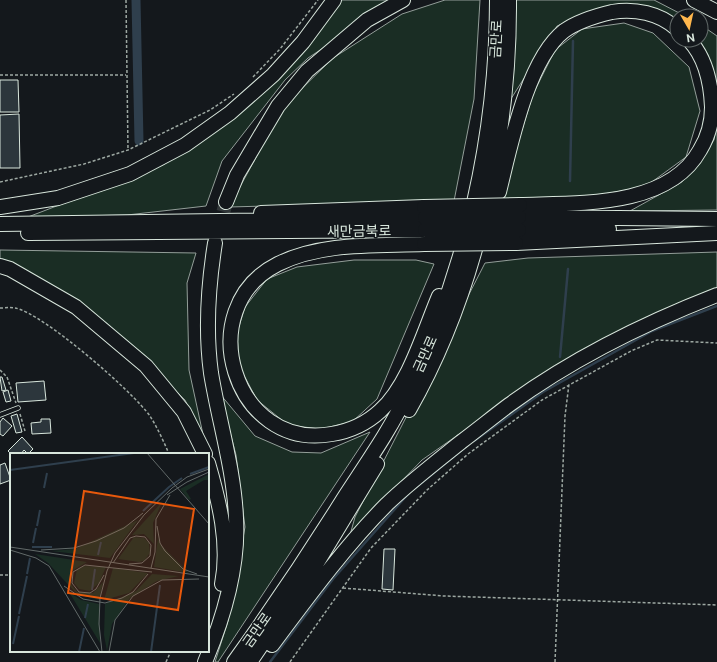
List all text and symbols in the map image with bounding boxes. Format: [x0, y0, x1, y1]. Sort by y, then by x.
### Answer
north arrow [669, 8, 709, 48]
street label: 금만로 [487, 19, 505, 59]
text: N [685, 31, 696, 44]
street label: 새만금북로 [327, 222, 391, 240]
street label: 금만로 [410, 333, 440, 375]
inset map [10, 453, 209, 652]
street label: 금만로 [239, 609, 275, 650]

